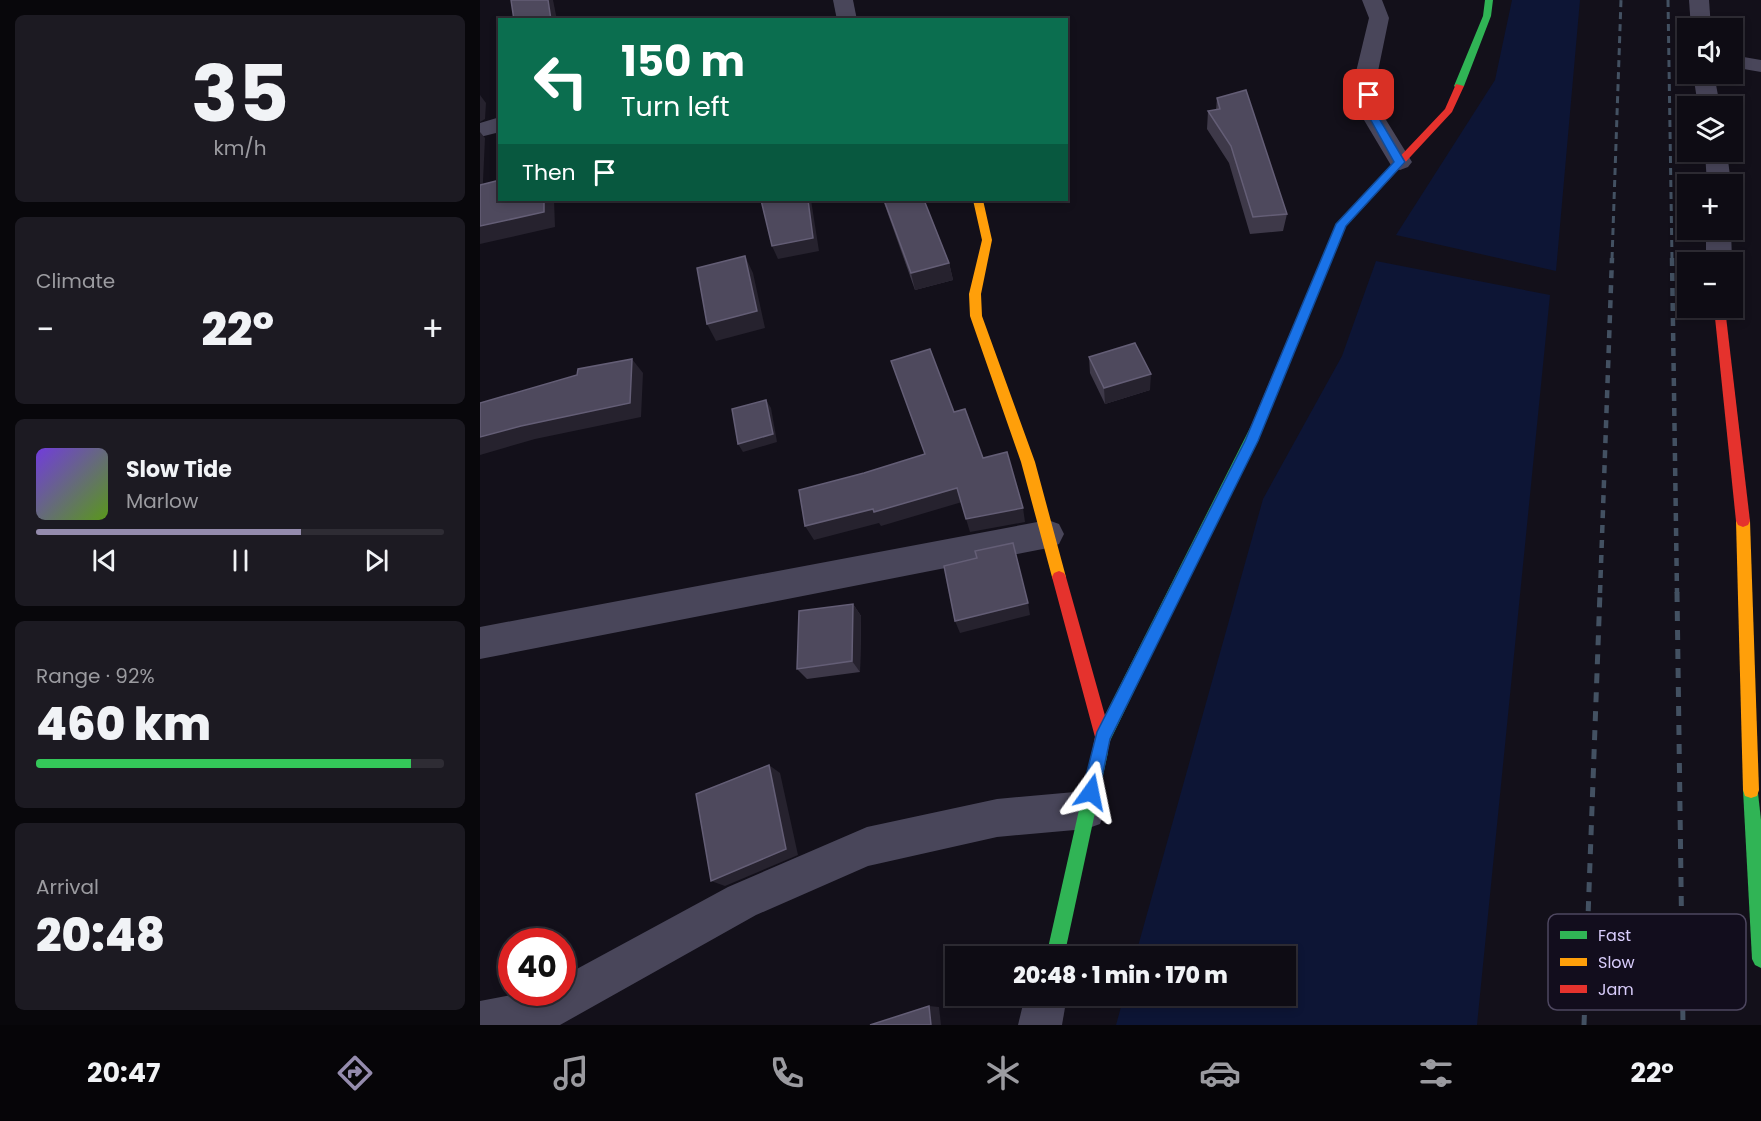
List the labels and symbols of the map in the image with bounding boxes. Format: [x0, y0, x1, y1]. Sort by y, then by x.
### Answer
pin [1343, 69, 1394, 120]
position arrow [1059, 760, 1123, 824]
legend [1548, 914, 1746, 1010]
text: Fast [1598, 924, 1631, 947]
speed limit sign: 40 [498, 928, 576, 1006]
text: Slow [1598, 951, 1635, 974]
text: Jam [1598, 978, 1634, 1001]

